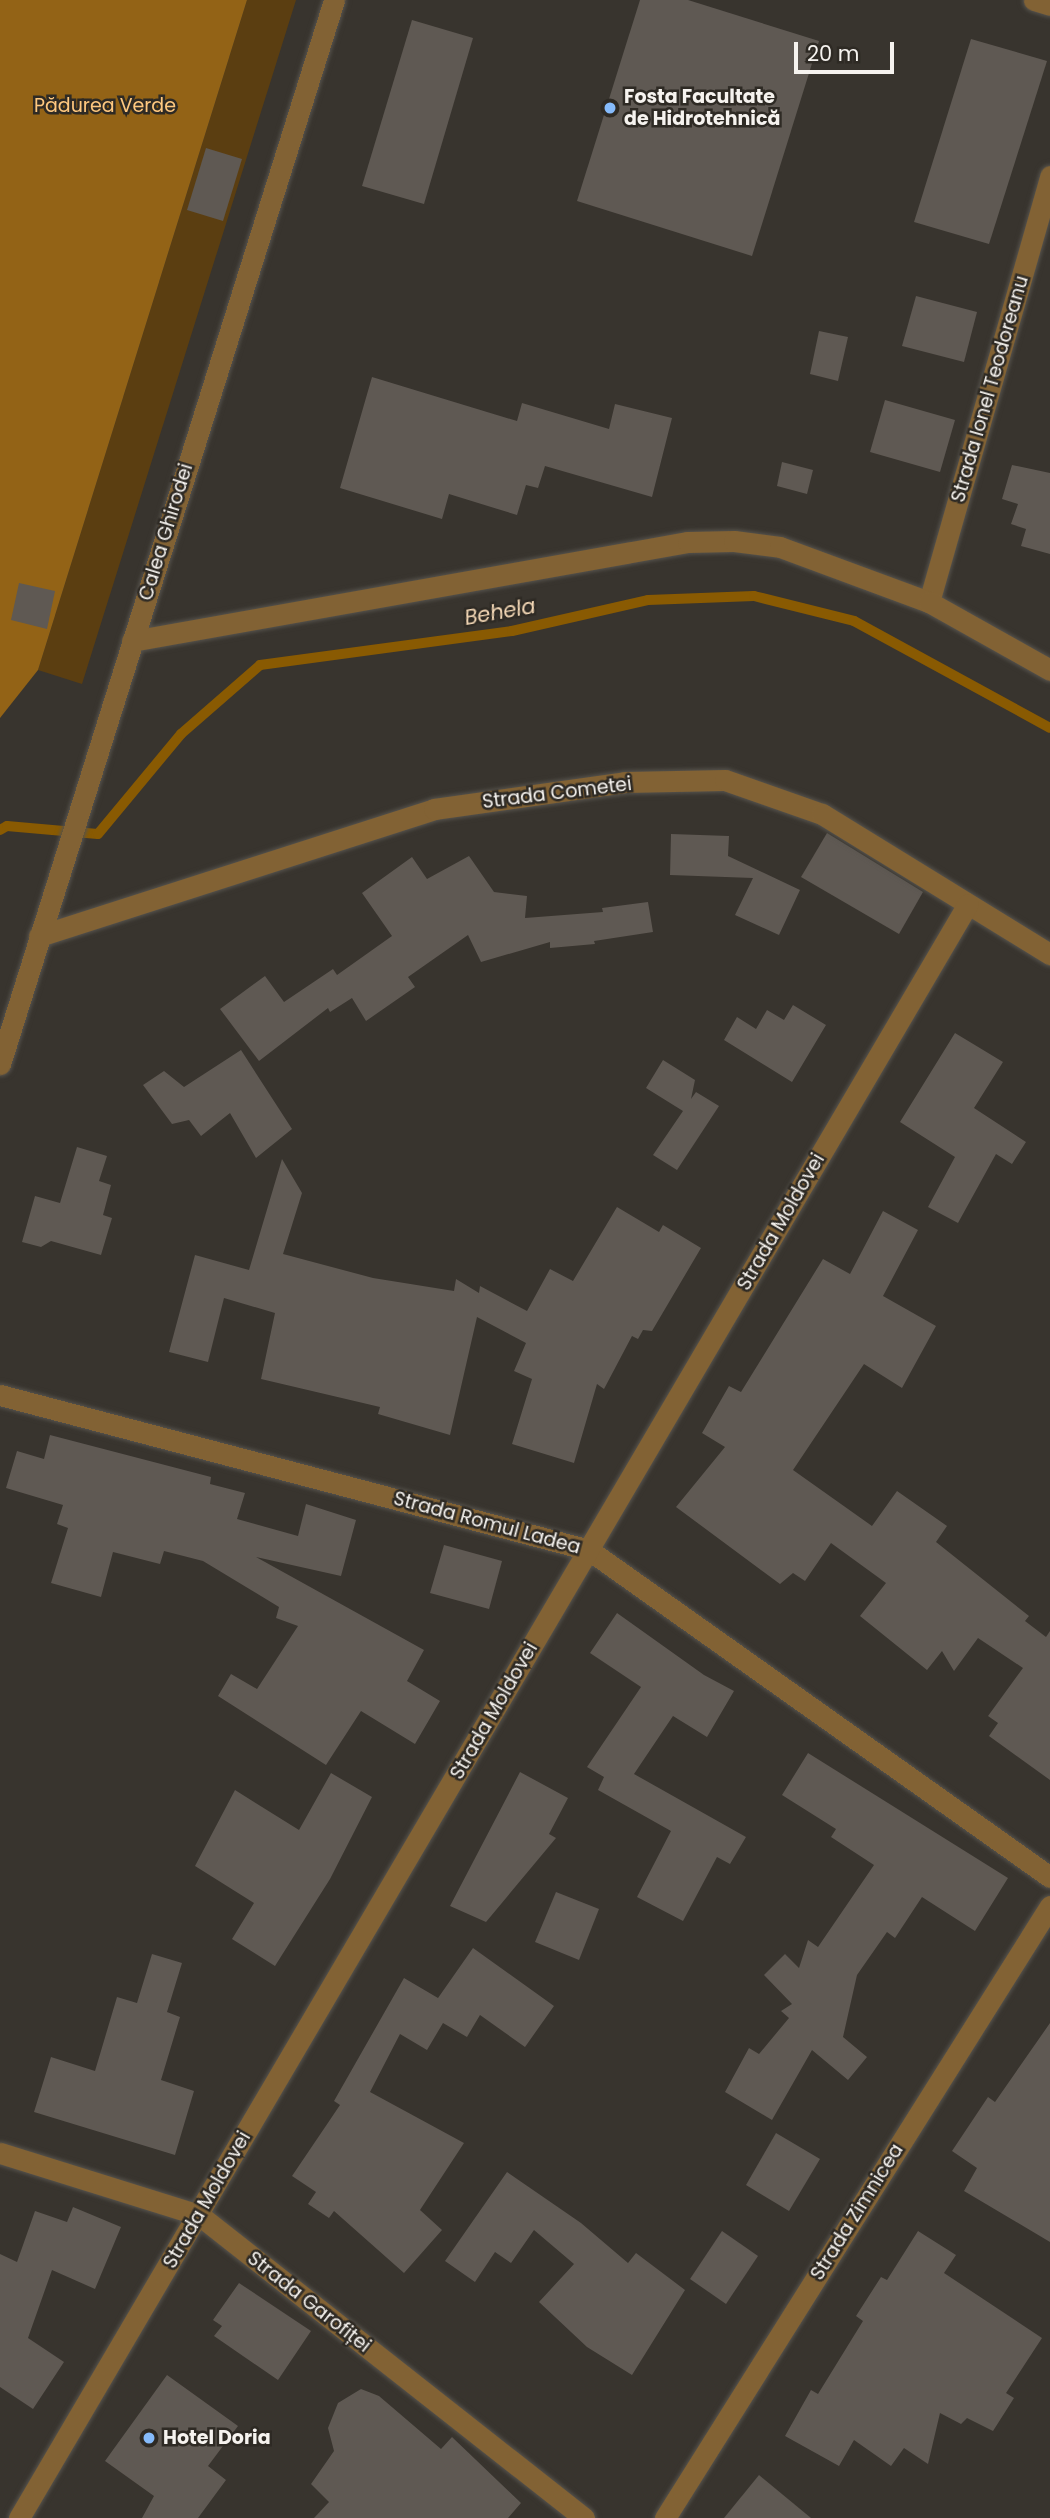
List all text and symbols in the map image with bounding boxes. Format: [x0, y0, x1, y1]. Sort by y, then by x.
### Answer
scale bar [798, 28, 898, 72]
text: 20 m [807, 39, 860, 68]
place label: Fosta Facultate de Hidrotehnică [624, 86, 780, 130]
park label: Pădurea Verde [34, 95, 176, 117]
marker: Fosta Facultate de Hidrotehnică [602, 100, 618, 116]
street label: Strada Ionel Teodoreanu [947, 273, 1033, 505]
street label: Calea Ghirodei [134, 461, 198, 603]
water label: Behela [462, 593, 538, 631]
street label: Strada Cometei [481, 773, 633, 813]
street label: Strada Moldovei [733, 1150, 829, 1294]
street label: Strada Romul Ladea [391, 1487, 583, 1559]
street label: Strada Moldovei [446, 1639, 542, 1783]
street label: Strada Moldovei [159, 2128, 255, 2272]
street label: Strada Zimnicea [806, 2140, 908, 2284]
street label: Strada Garofiței [243, 2247, 375, 2357]
place label: Hotel Doria [163, 2427, 271, 2449]
marker: Hotel Doria [141, 2430, 157, 2446]

